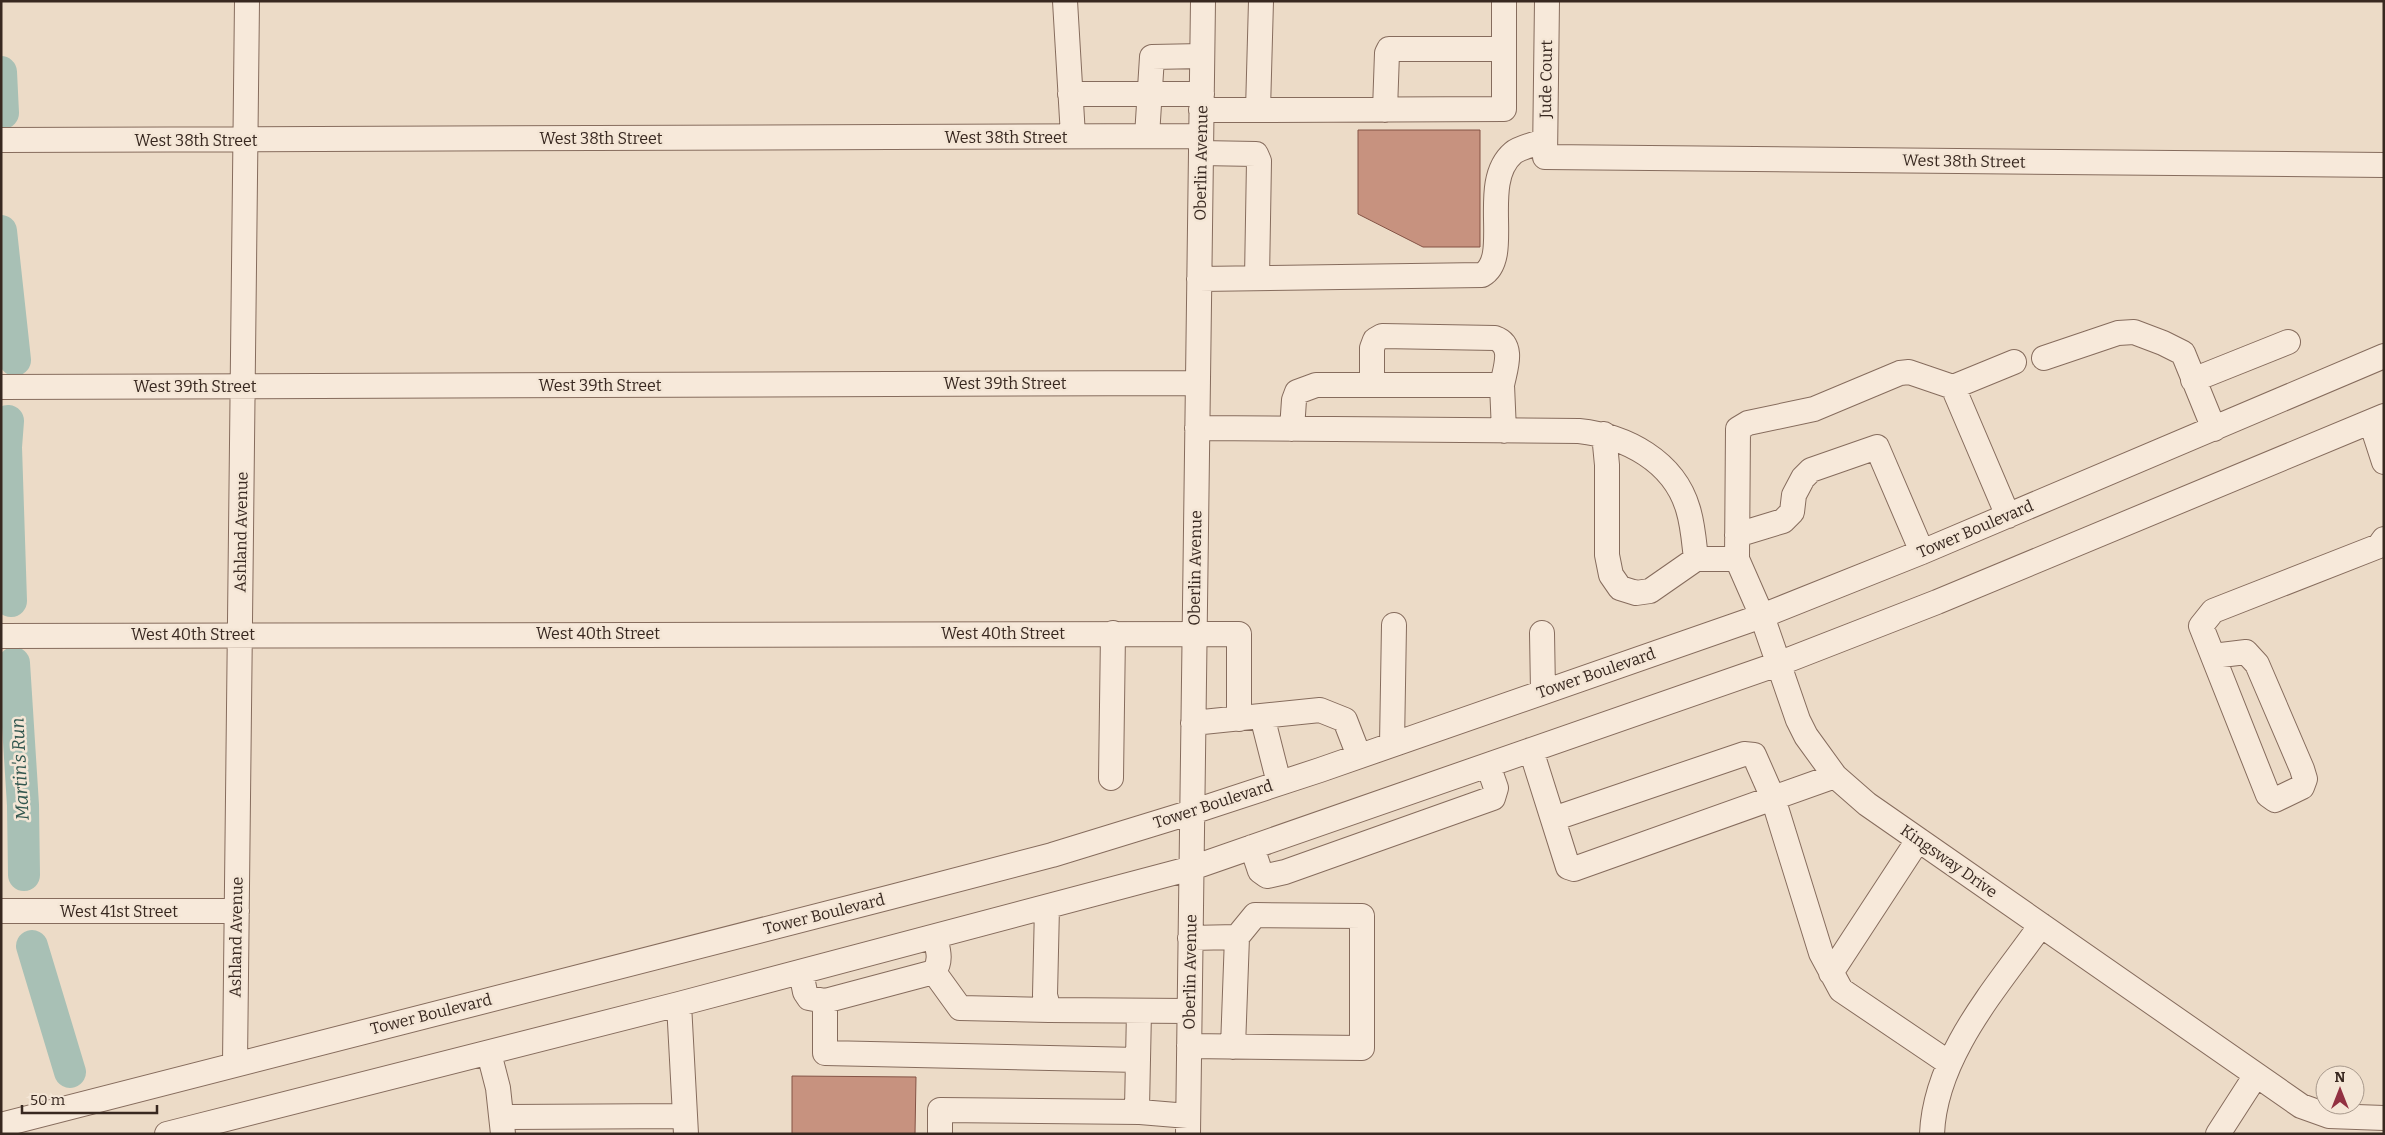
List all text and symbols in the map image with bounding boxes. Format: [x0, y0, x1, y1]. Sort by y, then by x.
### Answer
street label: Jude Court [1536, 39, 1556, 119]
street label: Oberlin Avenue [1190, 105, 1212, 221]
street label: West 38th Street [944, 128, 1068, 147]
street label: West 38th Street [539, 129, 663, 148]
street label: West 38th Street [134, 131, 258, 150]
street label: West 38th Street [1902, 150, 2026, 172]
street label: West 39th Street [943, 374, 1067, 393]
street label: West 39th Street [538, 376, 662, 395]
street label: West 39th Street [133, 377, 257, 396]
street label: Ashland Avenue [230, 471, 252, 593]
street label: Tower Boulevard [1914, 496, 2036, 562]
street label: Oberlin Avenue [1184, 510, 1206, 626]
street label: West 40th Street [536, 624, 660, 643]
street label: West 40th Street [941, 624, 1065, 643]
street label: West 40th Street [131, 625, 255, 644]
street label: Tower Boulevard [1534, 644, 1658, 702]
water label: Martin's Run [6, 717, 34, 821]
street label: Tower Boulevard [1151, 776, 1276, 832]
street label: Kingsway Drive [1897, 821, 2001, 901]
street label: Ashland Avenue [225, 876, 247, 998]
street label: Tower Boulevard [761, 890, 887, 938]
street label: West 41st Street [60, 902, 178, 921]
street label: Oberlin Avenue [1179, 914, 1201, 1030]
street label: Tower Boulevard [368, 990, 494, 1038]
north arrow [2315, 1065, 2365, 1115]
text: N [2335, 1069, 2346, 1086]
scale bar [22, 1082, 158, 1114]
text: 50 m [30, 1091, 66, 1109]

